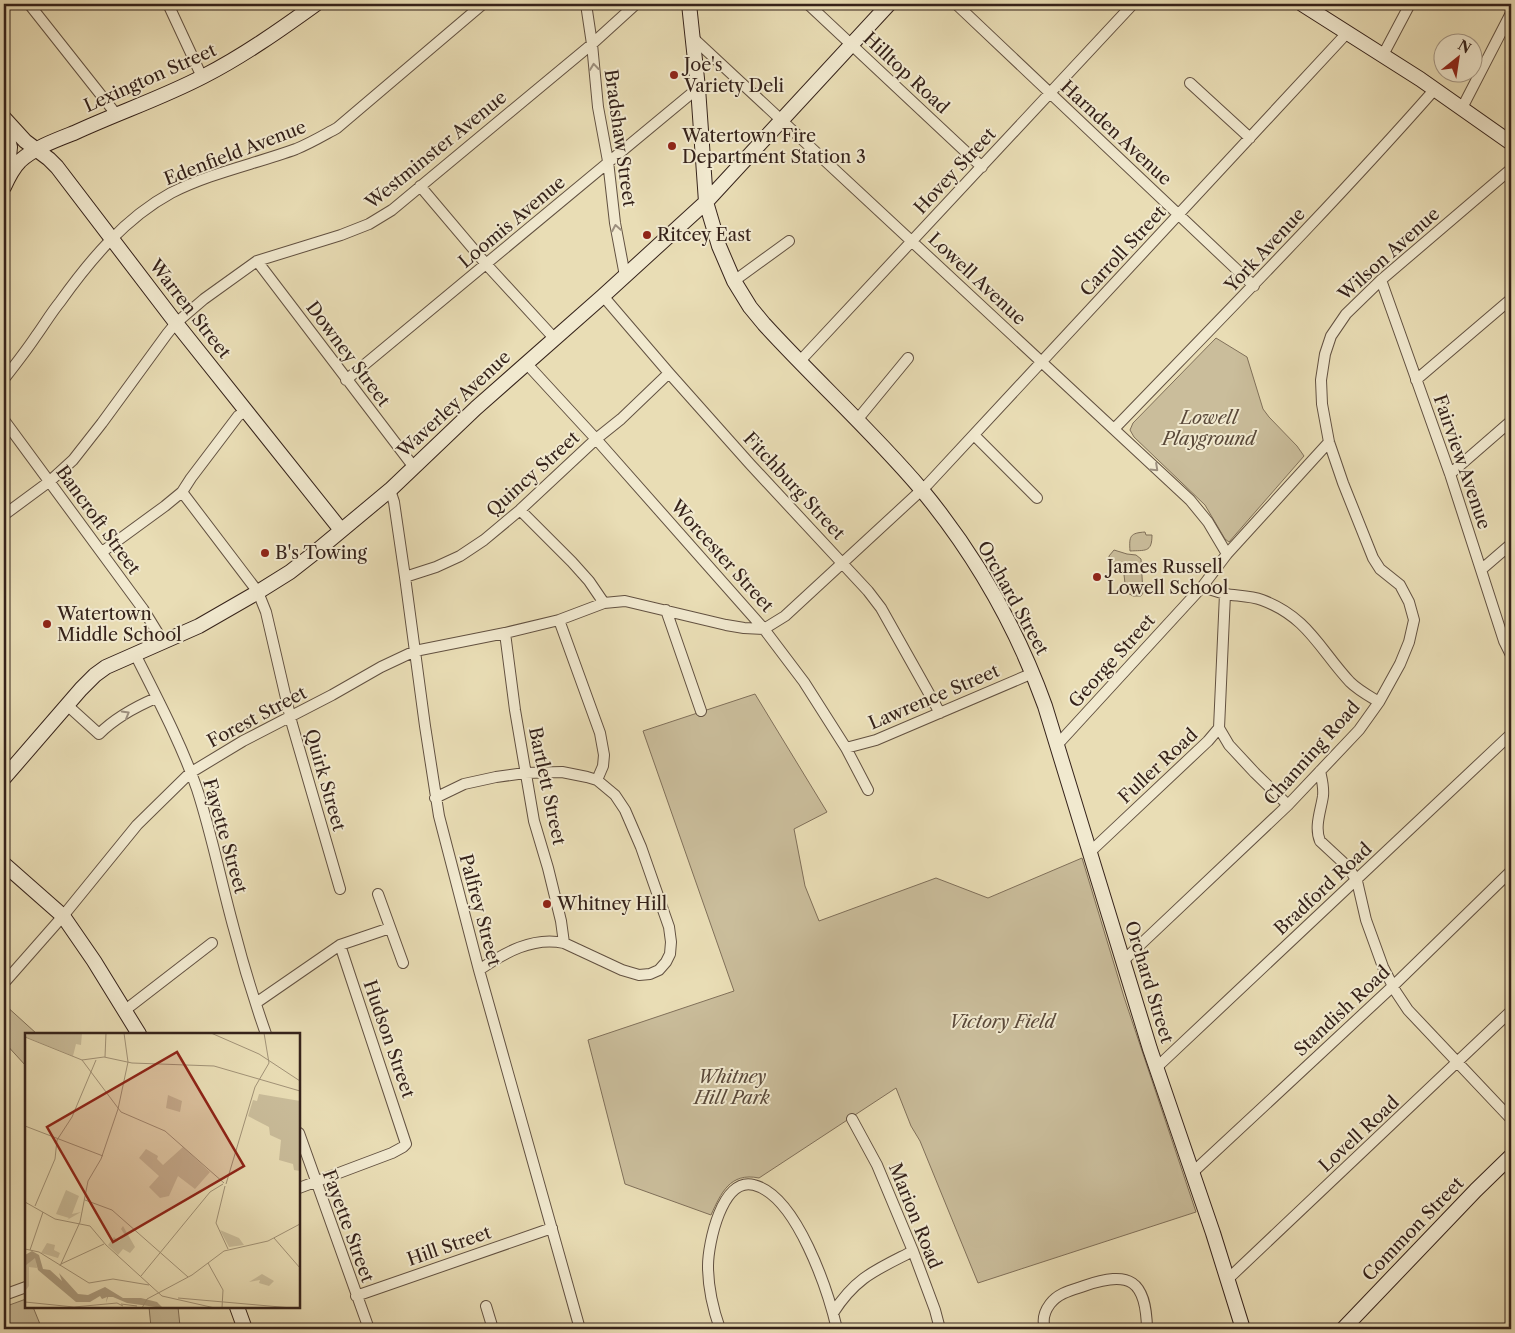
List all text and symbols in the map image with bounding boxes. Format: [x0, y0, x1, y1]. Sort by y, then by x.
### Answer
street label: Hilltop Road [858, 28, 954, 118]
north arrow [1432, 32, 1482, 82]
text: N [1455, 36, 1474, 58]
street label: Lexington Street [81, 39, 220, 117]
place label: Joe's Variety Deli [681, 54, 785, 97]
one-way arrow [589, 63, 600, 71]
street label: Bradshaw Street [599, 68, 641, 209]
marker: Joe's Variety Deli [668, 69, 680, 81]
street label: Harnden Avenue [1056, 76, 1176, 190]
street label: Westminster Avenue [360, 86, 511, 214]
street label: Edenfield Avenue [161, 116, 309, 190]
street label: Hovey Street [910, 123, 1001, 219]
place label: Watertown Fire Department Station 3 [681, 125, 866, 168]
marker: Watertown Fire Department Station 3 [666, 140, 678, 152]
street label: Loomis Avenue [454, 171, 570, 273]
street label: Carroll Street [1075, 201, 1171, 301]
street label: York Avenue [1220, 203, 1310, 298]
street label: Wilson Avenue [1333, 203, 1444, 306]
one-way arrow [612, 224, 622, 232]
place label: Ritcey East [657, 224, 752, 246]
street label: Lowell Avenue [924, 228, 1030, 330]
marker: Ritcey East [641, 229, 653, 241]
street label: Warren Street [144, 254, 236, 363]
street label: Downey Street [301, 297, 395, 412]
street label: Waverley Avenue [392, 346, 515, 463]
street label: Fairview Avenue [1429, 392, 1495, 532]
park label: Lowell Playground [1160, 407, 1258, 450]
street label: Quincy Street [482, 426, 584, 521]
street label: Fitchburg Street [739, 428, 850, 545]
street label: Bancroft Street [51, 461, 145, 579]
one-way arrow [1150, 462, 1159, 471]
street label: Worcester Street [665, 495, 779, 617]
street label: Orchard Street [973, 537, 1054, 659]
place label: B's Towing [275, 542, 367, 564]
marker: B's Towing [259, 547, 271, 559]
place label: James Russell Lowell School [1104, 556, 1228, 599]
marker: James Russell Lowell School [1091, 571, 1103, 583]
place label: Watertown Middle School [56, 603, 182, 646]
street label: George Street [1064, 609, 1160, 712]
marker: Watertown Middle School [41, 618, 53, 630]
street label: Lawrence Street [865, 659, 1003, 734]
street label: Forest Street [204, 681, 311, 752]
street label: Channing Road [1259, 696, 1365, 810]
one-way arrow [121, 710, 130, 720]
street label: Fuller Road [1114, 724, 1202, 808]
street label: Bartlett Street [524, 725, 570, 848]
street label: Quirk Street [300, 727, 350, 834]
street label: Fayette Street [198, 776, 252, 897]
street label: Bradford Road [1270, 838, 1376, 940]
street label: Palfrey Street [454, 851, 506, 969]
place label: Whitney Hill [556, 893, 667, 915]
marker: Whitney Hill [541, 898, 553, 910]
street label: Orchard Street [1120, 918, 1178, 1046]
street label: Standish Road [1290, 961, 1394, 1061]
street label: Hudson Street [359, 977, 420, 1101]
park label: Victory Field [949, 1011, 1057, 1033]
inset map [25, 1033, 300, 1308]
park label: Whitney Hill Park [692, 1066, 771, 1109]
street label: Lovell Road [1314, 1091, 1404, 1177]
street label: Marion Road [884, 1160, 946, 1272]
street label: Fayette Street [317, 1167, 379, 1286]
street label: Common Street [1358, 1172, 1469, 1286]
street label: Hill Street [404, 1221, 494, 1271]

